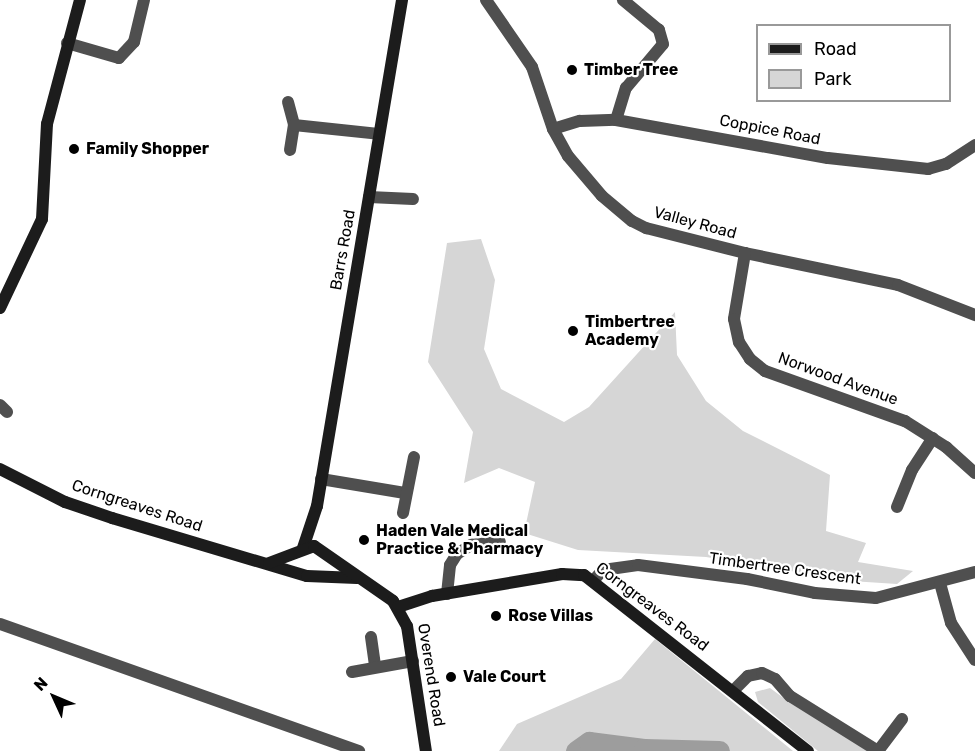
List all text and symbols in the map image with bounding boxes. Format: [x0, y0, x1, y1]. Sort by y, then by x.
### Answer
legend [756, 24, 951, 102]
text: Road [814, 38, 857, 60]
place label: Timber Tree [584, 60, 679, 80]
marker: Timber Tree [565, 63, 579, 77]
text: Park [814, 68, 851, 90]
street label: Coppice Road [718, 111, 822, 149]
place label: Family Shopper [86, 139, 210, 159]
marker: Family Shopper [67, 142, 81, 156]
street label: Valley Road [651, 203, 739, 243]
street label: Barrs Road [326, 208, 360, 292]
place label: Timbertree Academy [585, 312, 675, 350]
marker: Timbertree Academy [566, 324, 580, 338]
street label: Norwood Avenue [775, 348, 901, 410]
street label: Corngreaves Road [69, 476, 205, 536]
place label: Haden Vale Medical Practice & Pharmacy [376, 521, 543, 559]
marker: Haden Vale Medical Practice & Pharmacy [357, 533, 371, 547]
street label: Timbertree Crescent [708, 549, 862, 589]
street label: Corngreaves Road [592, 558, 712, 656]
place label: Rose Villas [508, 606, 593, 626]
marker: Rose Villas [489, 609, 503, 623]
street label: Overend Road [413, 622, 449, 728]
north arrow [24, 667, 84, 727]
place label: Vale Court [463, 667, 546, 687]
marker: Vale Court [444, 670, 458, 684]
text: N [30, 673, 52, 695]

